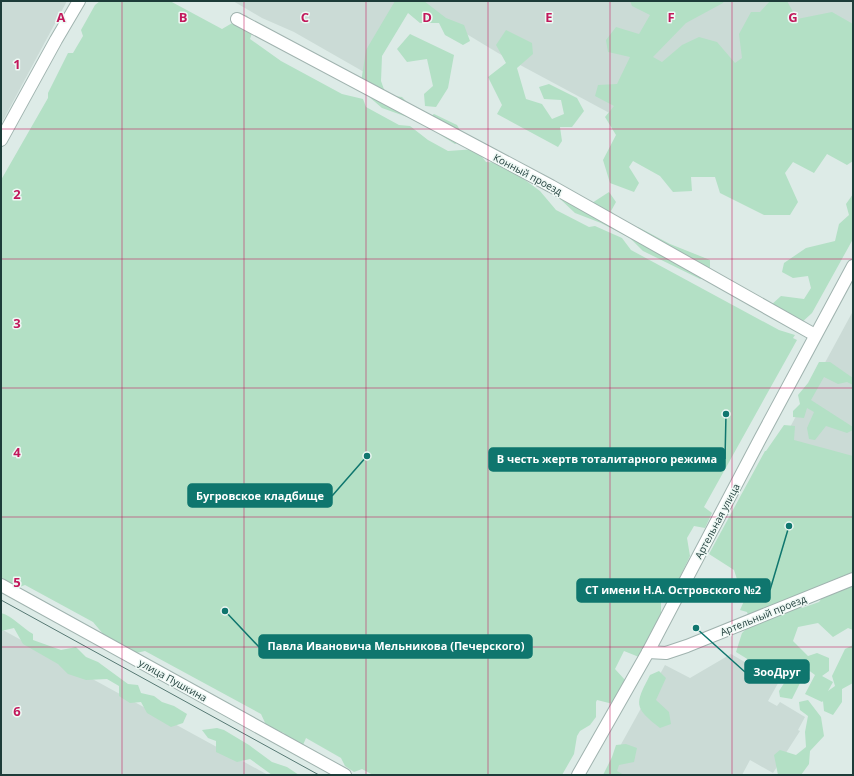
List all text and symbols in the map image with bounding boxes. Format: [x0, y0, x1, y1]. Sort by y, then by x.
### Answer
text: A [57, 8, 66, 26]
text: B [179, 8, 188, 26]
text: C [301, 8, 309, 26]
text: D [422, 8, 432, 26]
text: E [545, 8, 553, 26]
text: F [667, 8, 675, 26]
text: G [788, 8, 798, 26]
text: 1 [13, 55, 21, 73]
street label: Конный проезд [491, 150, 565, 198]
text: 2 [13, 185, 21, 203]
text: 3 [13, 314, 21, 332]
text: 4 [13, 443, 21, 461]
callout: В честь жертв тоталитарного режима [489, 448, 725, 471]
text: В честь жертв тоталитарного режима [497, 451, 717, 466]
street label: Артельная улица [691, 481, 743, 561]
callout: Бугровское кладбище [188, 484, 332, 507]
text: Бугровское кладбище [196, 488, 324, 503]
text: 5 [13, 573, 21, 591]
callout: СТ имени Н.А. Островского №2 [577, 579, 770, 602]
text: СТ имени Н.А. Островского №2 [585, 582, 761, 597]
street label: Артельный проезд [718, 591, 808, 639]
callout: Павла Ивановича Мельникова (Печерского) [259, 635, 532, 658]
text: Павла Ивановича Мельникова (Печерского) [268, 638, 525, 653]
street label: улица Пушкина [136, 655, 210, 705]
callout: ЗооДруг [745, 660, 809, 683]
text: ЗооДруг [753, 664, 801, 679]
text: 6 [13, 702, 21, 720]

